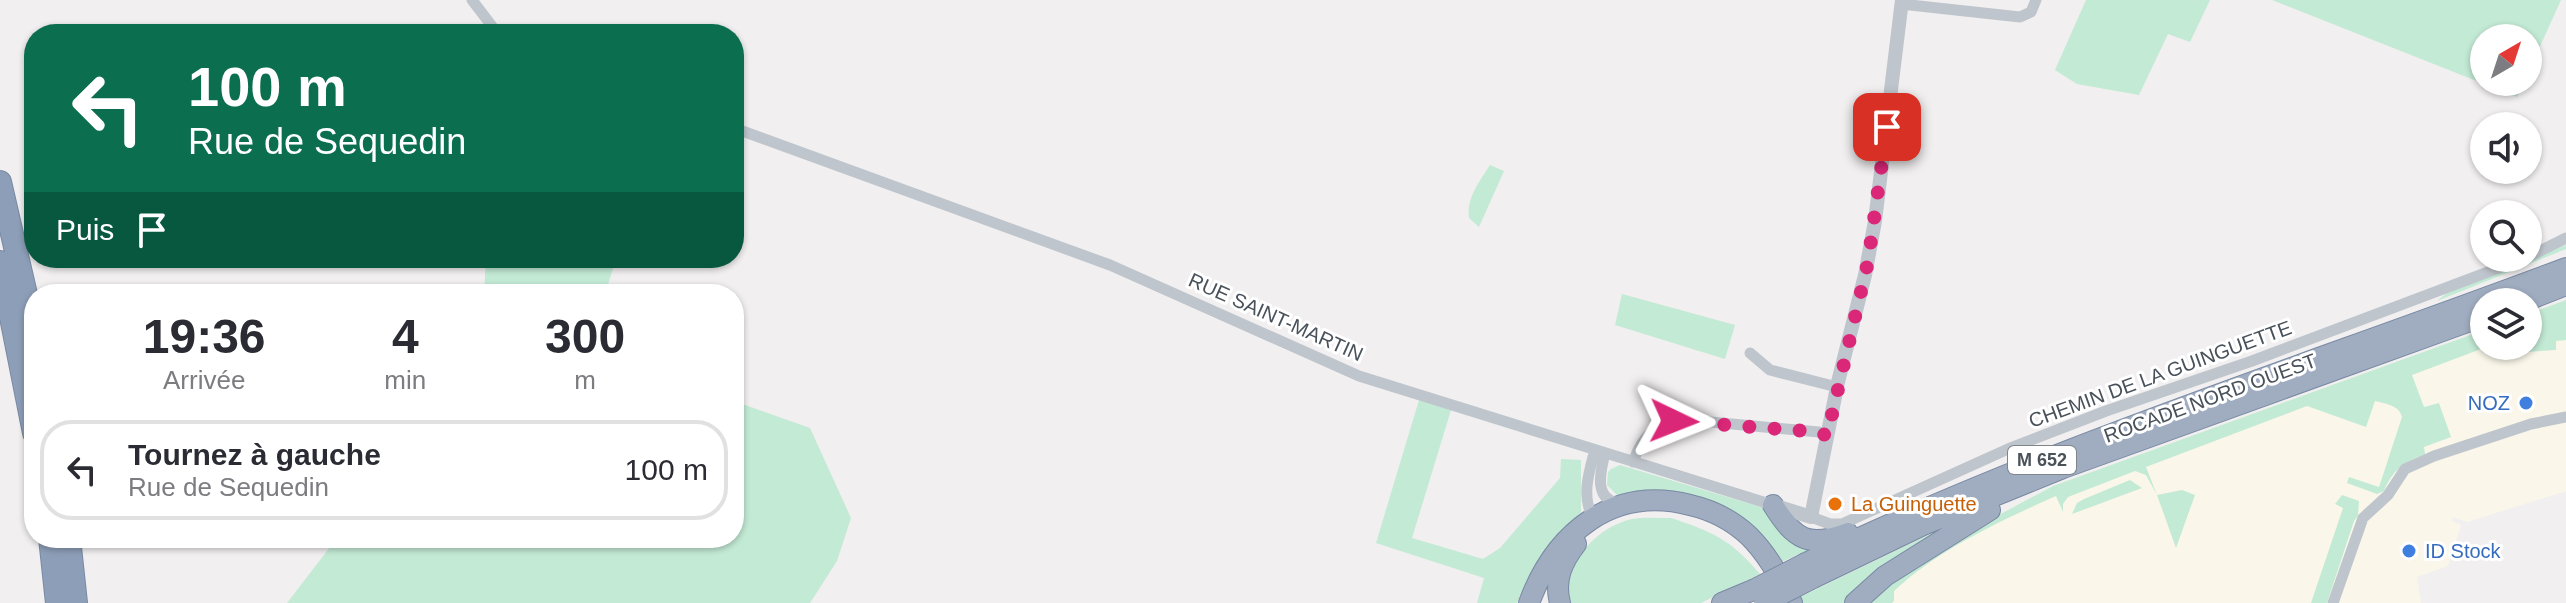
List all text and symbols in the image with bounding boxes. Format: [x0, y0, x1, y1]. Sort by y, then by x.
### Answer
north arrow [2470, 24, 2542, 96]
map controls [2470, 24, 2542, 360]
text: 100 m [188, 55, 347, 118]
icon: left [56, 56, 160, 160]
pin [1853, 93, 1921, 161]
icon: arrive [1865, 105, 1909, 149]
button: sound [2470, 112, 2542, 184]
text: Rue de Sequedin [188, 121, 466, 162]
button: search [2470, 200, 2542, 272]
icon: arrive [130, 208, 174, 252]
text: Puis [56, 213, 114, 246]
street label: RUE SAINT-MARTIN [1185, 269, 1367, 365]
button: layers [2470, 288, 2542, 360]
text: 19:36 [143, 310, 266, 363]
text: 4 [392, 310, 419, 363]
text: 300 [545, 310, 625, 363]
street label: CHEMIN DE LA GUINGUETTE [2026, 316, 2294, 432]
street label: ROCADE NORD OUEST [2101, 349, 2319, 447]
text: Arrivée [163, 365, 245, 395]
text: min [384, 365, 426, 395]
text: m [574, 365, 596, 395]
position arrow [1632, 379, 1716, 463]
place label: NOZ [2468, 392, 2510, 414]
marker: NOZ [2517, 394, 2535, 412]
text: Tournez à gauche [128, 438, 381, 471]
road number: M 652 [2008, 446, 2076, 474]
icon: left [60, 448, 104, 492]
text: 100 m [625, 453, 708, 486]
text: Rue de Sequedin [128, 472, 329, 502]
place label: La Guinguette [1851, 493, 1977, 515]
marker: La Guinguette [1826, 495, 1844, 513]
place label: ID Stock [2425, 540, 2502, 562]
marker: ID Stock [2400, 542, 2418, 560]

